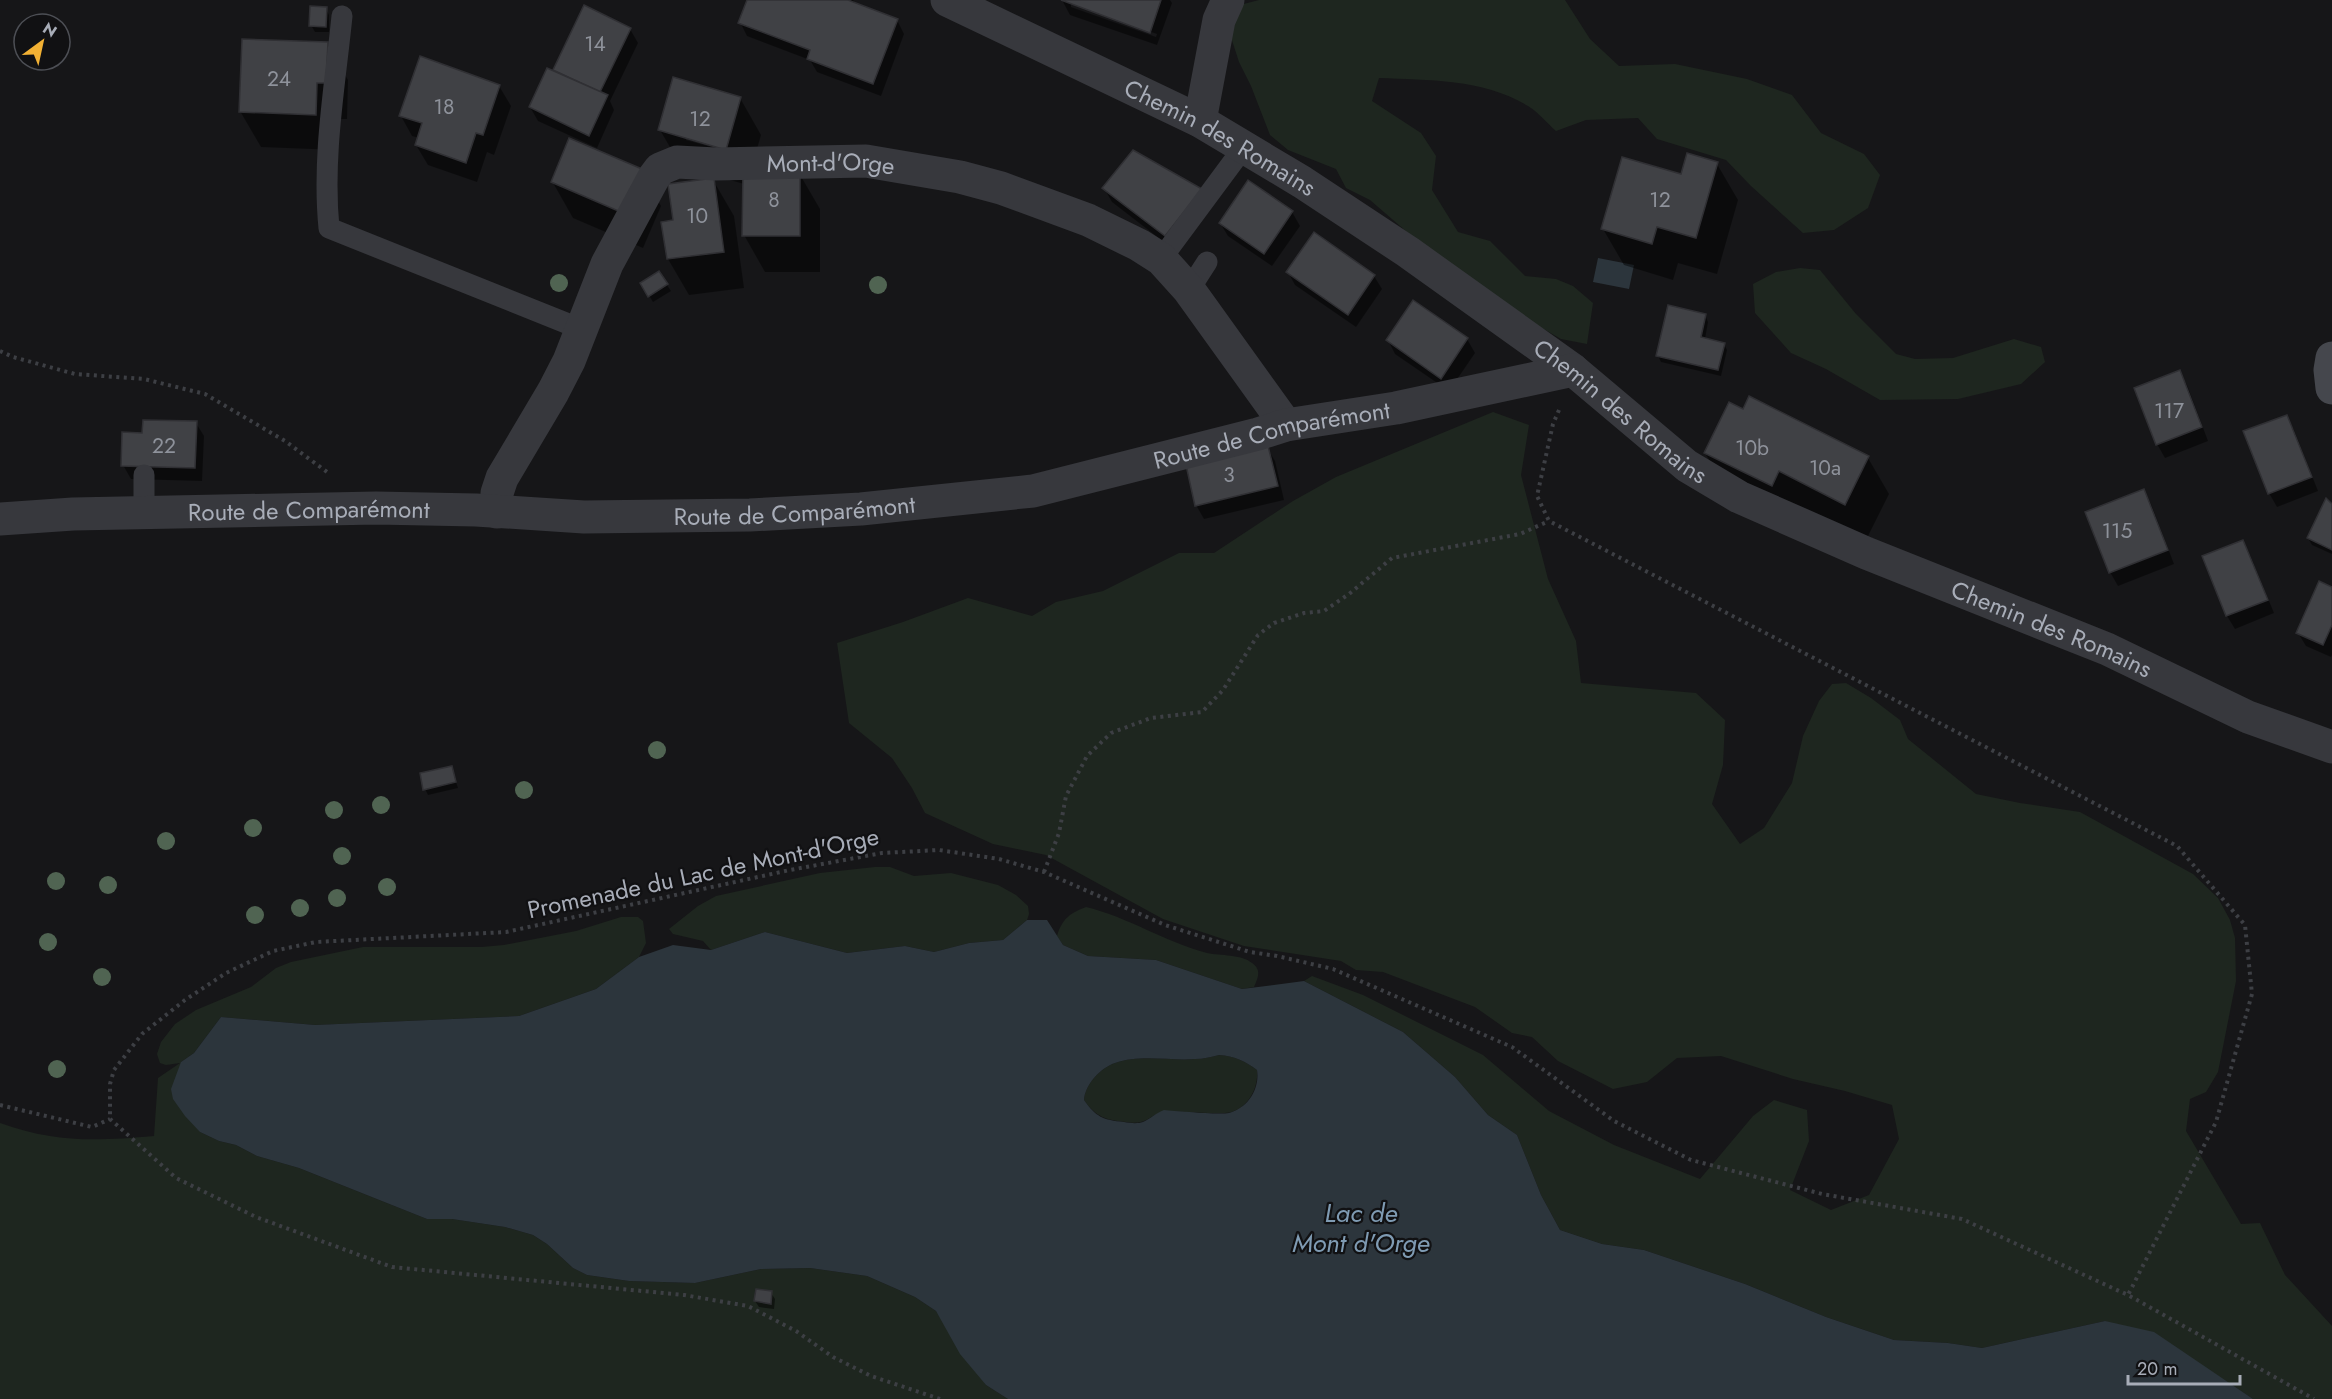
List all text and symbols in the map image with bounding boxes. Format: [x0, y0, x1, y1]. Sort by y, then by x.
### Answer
north arrow [12, 12, 72, 72]
text: N [38, 17, 61, 43]
house number: 14 [584, 29, 606, 59]
house number: 24 [267, 64, 291, 94]
street label: Chemin des Romains [1119, 70, 1323, 204]
house number: 18 [434, 92, 454, 122]
house number: 12 [689, 104, 711, 134]
street label: Mont-d'Orge [766, 143, 898, 183]
house number: 8 [768, 185, 780, 215]
house number: 12 [1649, 185, 1671, 215]
house number: 10 [686, 201, 708, 231]
street label: Chemin des Romains [1527, 330, 1714, 492]
street label: Route de Comparémont [1149, 392, 1392, 477]
house number: 117 [2154, 396, 2184, 426]
house number: 22 [152, 431, 176, 461]
house number: 10b [1735, 433, 1769, 463]
house number: 10a [1809, 453, 1841, 483]
house number: 3 [1223, 460, 1235, 490]
street label: Route de Comparémont [673, 486, 917, 533]
street label: Route de Comparémont [188, 490, 430, 529]
house number: 115 [2102, 516, 2132, 546]
street label: Chemin des Romains [1946, 571, 2158, 686]
street label: Promenade du Lac de Mont-d'Orge [524, 819, 882, 927]
water label: Lac de Mont d'Orge [1292, 1194, 1430, 1262]
scale bar [2128, 1348, 2240, 1386]
text: 20 m [2137, 1356, 2177, 1382]

